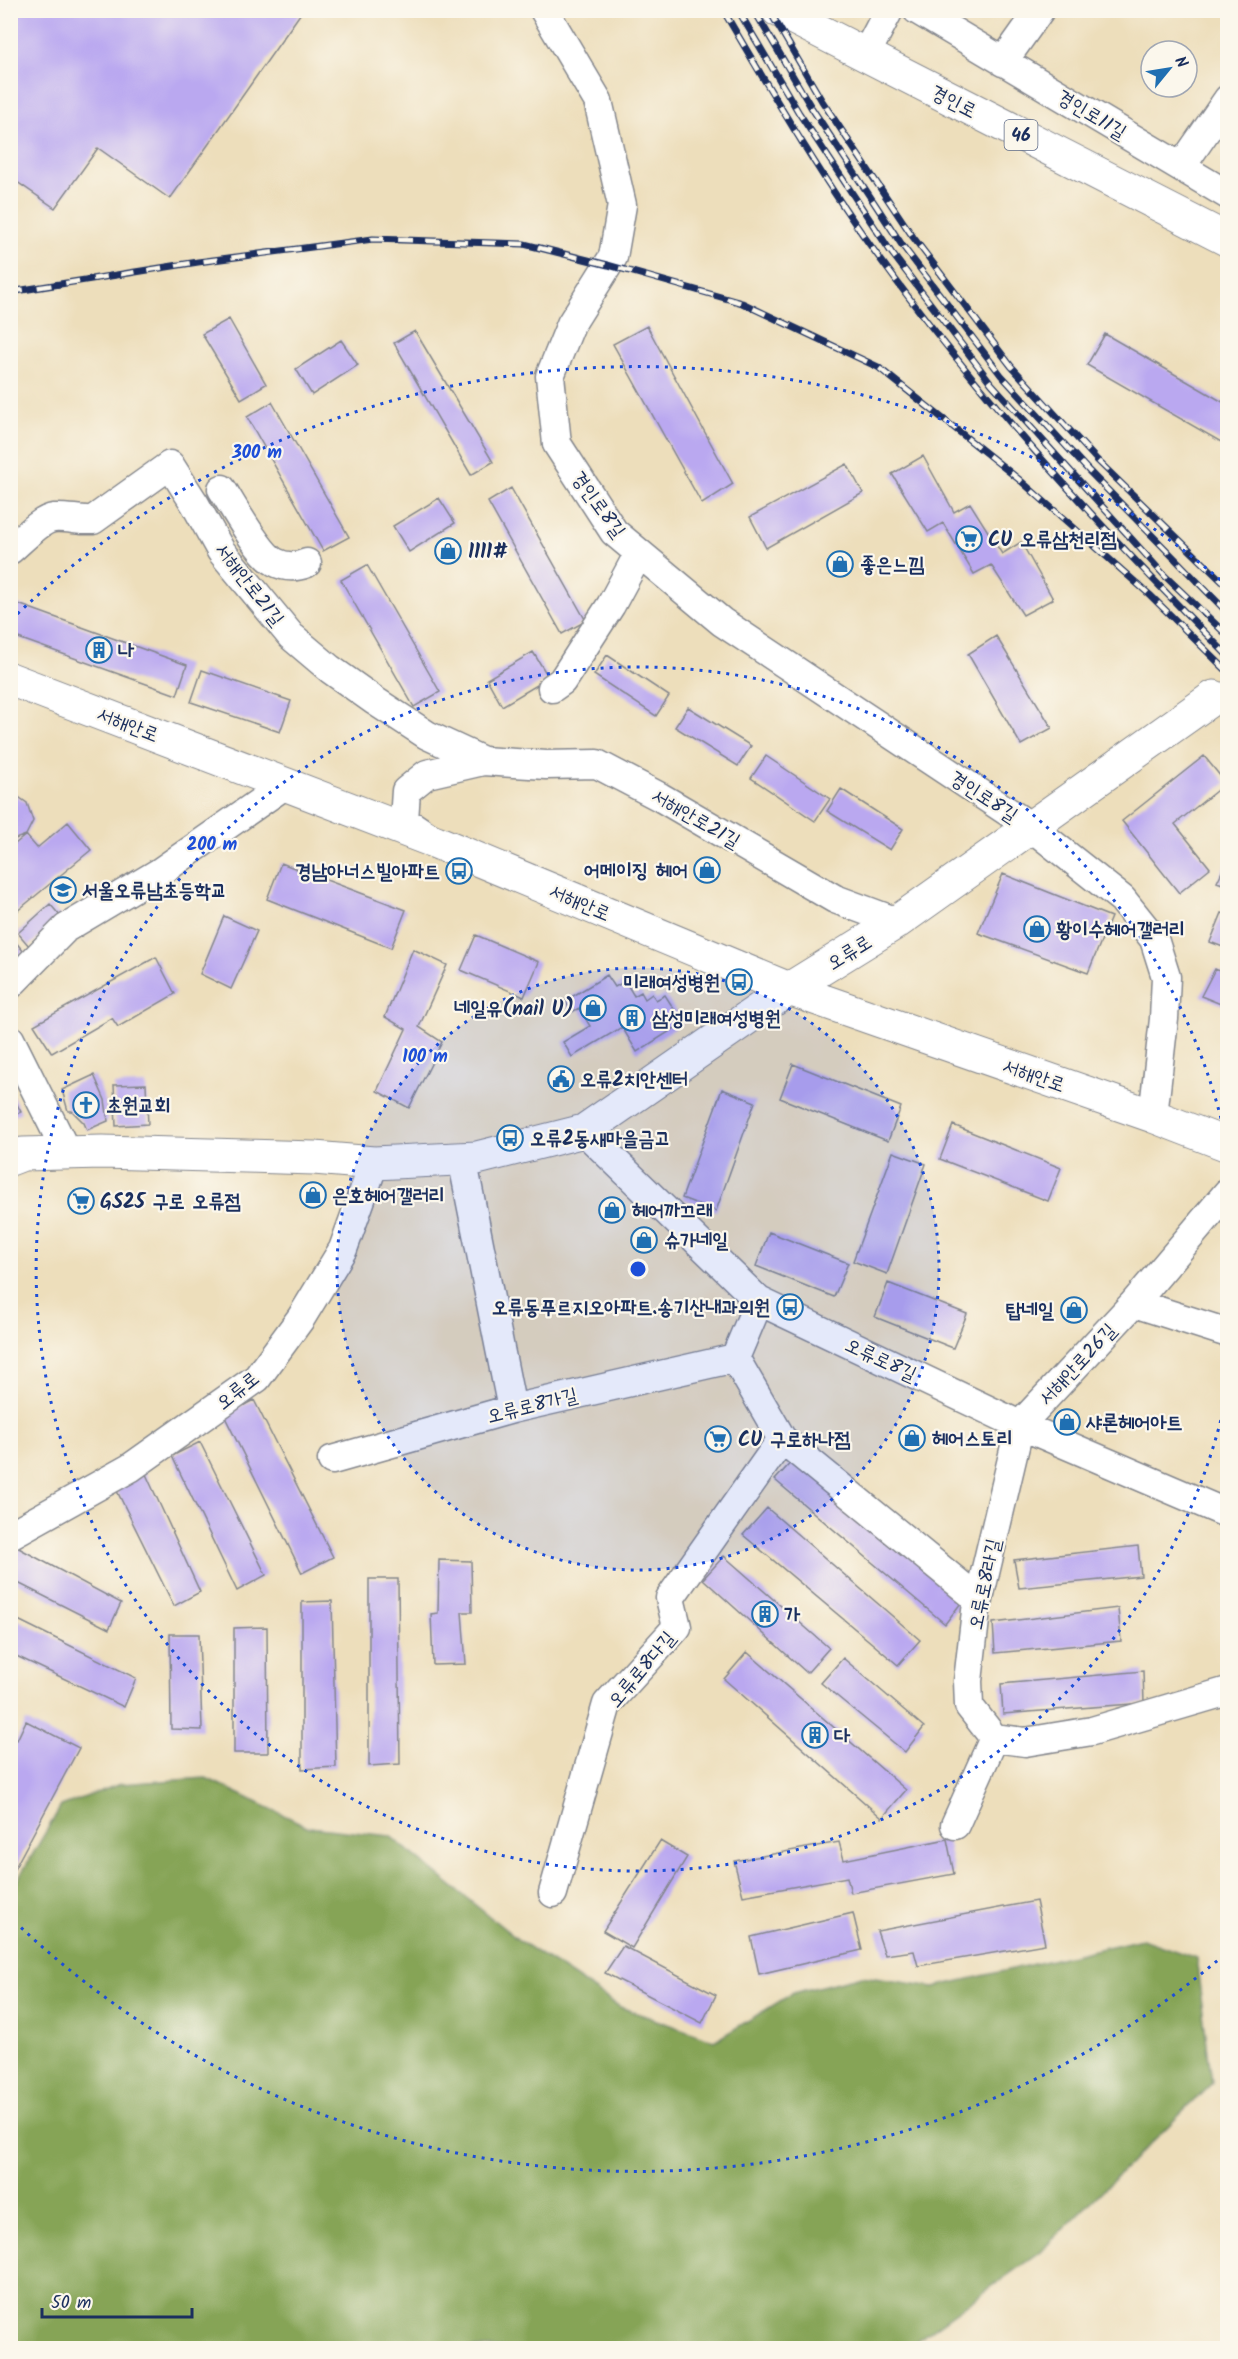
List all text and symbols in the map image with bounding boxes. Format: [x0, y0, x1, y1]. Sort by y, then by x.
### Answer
north arrow [1139, 39, 1199, 99]
text: N [1167, 52, 1194, 73]
street label: 경인로 [924, 78, 982, 128]
street label: 경인로11길 [1050, 82, 1132, 149]
road number: 46 [1004, 120, 1038, 150]
text: 300 m [231, 439, 282, 468]
street label: 경인로8길 [562, 465, 633, 545]
supermarket icon: CU 오류삼천리점 [954, 524, 984, 554]
place label: CU 오류삼천리점 [988, 525, 1117, 557]
shop icon: 1111# [433, 536, 463, 566]
street label: 서해안로21길 [206, 537, 291, 634]
place label: 1111# [468, 537, 508, 569]
shop icon: 좋은느낌 [825, 549, 855, 579]
place label: 좋은느낌 [860, 550, 924, 582]
building icon: 나 [84, 635, 114, 665]
place label: 나 [118, 636, 135, 668]
street label: 서해안로 [91, 699, 163, 752]
street label: 경인로8길 [942, 763, 1024, 832]
street label: 서해안로21길 [644, 781, 746, 858]
text: 200 m [187, 831, 238, 860]
shop icon: 어메이징 헤어 [692, 855, 722, 885]
bus stop icon: 경남아너스빌아파트 [444, 856, 474, 886]
place label: 어메이징 헤어 [584, 856, 688, 888]
place label: 경남아너스빌아파트 [295, 857, 440, 889]
school or university icon: 서울오류남초등학교 [48, 875, 78, 905]
place label: 서울오류남초등학교 [82, 876, 227, 908]
street label: 서해안로 [543, 877, 615, 931]
shop icon: 황이수헤어갤러리 [1022, 914, 1052, 944]
place label: 황이수헤어갤러리 [1056, 915, 1185, 947]
street label: 오류로 [821, 927, 879, 980]
bus stop icon: 미래여성병원 [724, 967, 754, 997]
place label: 미래여성병원 [623, 968, 720, 1000]
shop icon: 네일유(nail U) [578, 993, 608, 1023]
place label: 네일유(nail U) [454, 994, 574, 1026]
building icon: 삼성미래여성병원 [617, 1003, 647, 1033]
place label: 삼성미래여성병원 [652, 1004, 781, 1036]
text: 100 m [402, 1043, 448, 1072]
street label: 서해안로 [998, 1051, 1069, 1102]
public building icon: 오류2치안센터 [546, 1064, 576, 1094]
place label: 오류2치안센터 [580, 1065, 688, 1097]
church icon: 초원교회 [71, 1090, 101, 1120]
place label: 초원교회 [106, 1091, 170, 1123]
bus stop icon: 오류2동새마을금고 [495, 1123, 525, 1153]
place label: 오류2동새마을금고 [530, 1124, 670, 1156]
shop icon: 은호헤어갤러리 [298, 1180, 328, 1210]
place label: 은호헤어갤러리 [332, 1181, 445, 1213]
supermarket icon: GS25 구로 오류점 [66, 1186, 96, 1216]
place label: GS25 구로 오류점 [100, 1187, 241, 1219]
shop icon: 헤어까끄래 [597, 1195, 627, 1225]
place label: 헤어까끄래 [632, 1196, 712, 1228]
shop icon: 슈가네일 [629, 1225, 659, 1255]
place label: 슈가네일 [664, 1226, 728, 1258]
centre of rings [628, 1259, 648, 1279]
bus stop icon: 오류동푸르지오아파트.송기산내과의원 [775, 1292, 805, 1322]
place label: 오류동푸르지오아파트.송기산내과의원 [492, 1293, 770, 1325]
shop icon: 탑네일 [1059, 1295, 1089, 1325]
place label: 탑네일 [1006, 1296, 1054, 1328]
street label: 서해안로26길 [1032, 1317, 1125, 1414]
street label: 오류로8길 [839, 1330, 922, 1391]
street label: 오류로 [209, 1364, 267, 1419]
street label: 오류로8가길 [484, 1380, 581, 1434]
shop icon: 샤론헤어아트 [1052, 1407, 1082, 1437]
place label: 샤론헤어아트 [1085, 1408, 1183, 1440]
shop icon: 헤어스토리 [897, 1423, 927, 1453]
supermarket icon: CU 구로하나점 [703, 1424, 733, 1454]
place label: 헤어스토리 [932, 1424, 1012, 1456]
place label: CU 구로하나점 [738, 1425, 850, 1457]
street label: 오류로8라길 [961, 1536, 1011, 1633]
building icon: 가 [750, 1599, 780, 1629]
place label: 가 [784, 1600, 801, 1632]
street label: 오류로8다길 [601, 1625, 685, 1716]
building icon: 다 [800, 1720, 830, 1750]
place label: 다 [834, 1721, 851, 1753]
scale bar [42, 2281, 192, 2319]
text: 50 m [51, 2289, 91, 2318]

